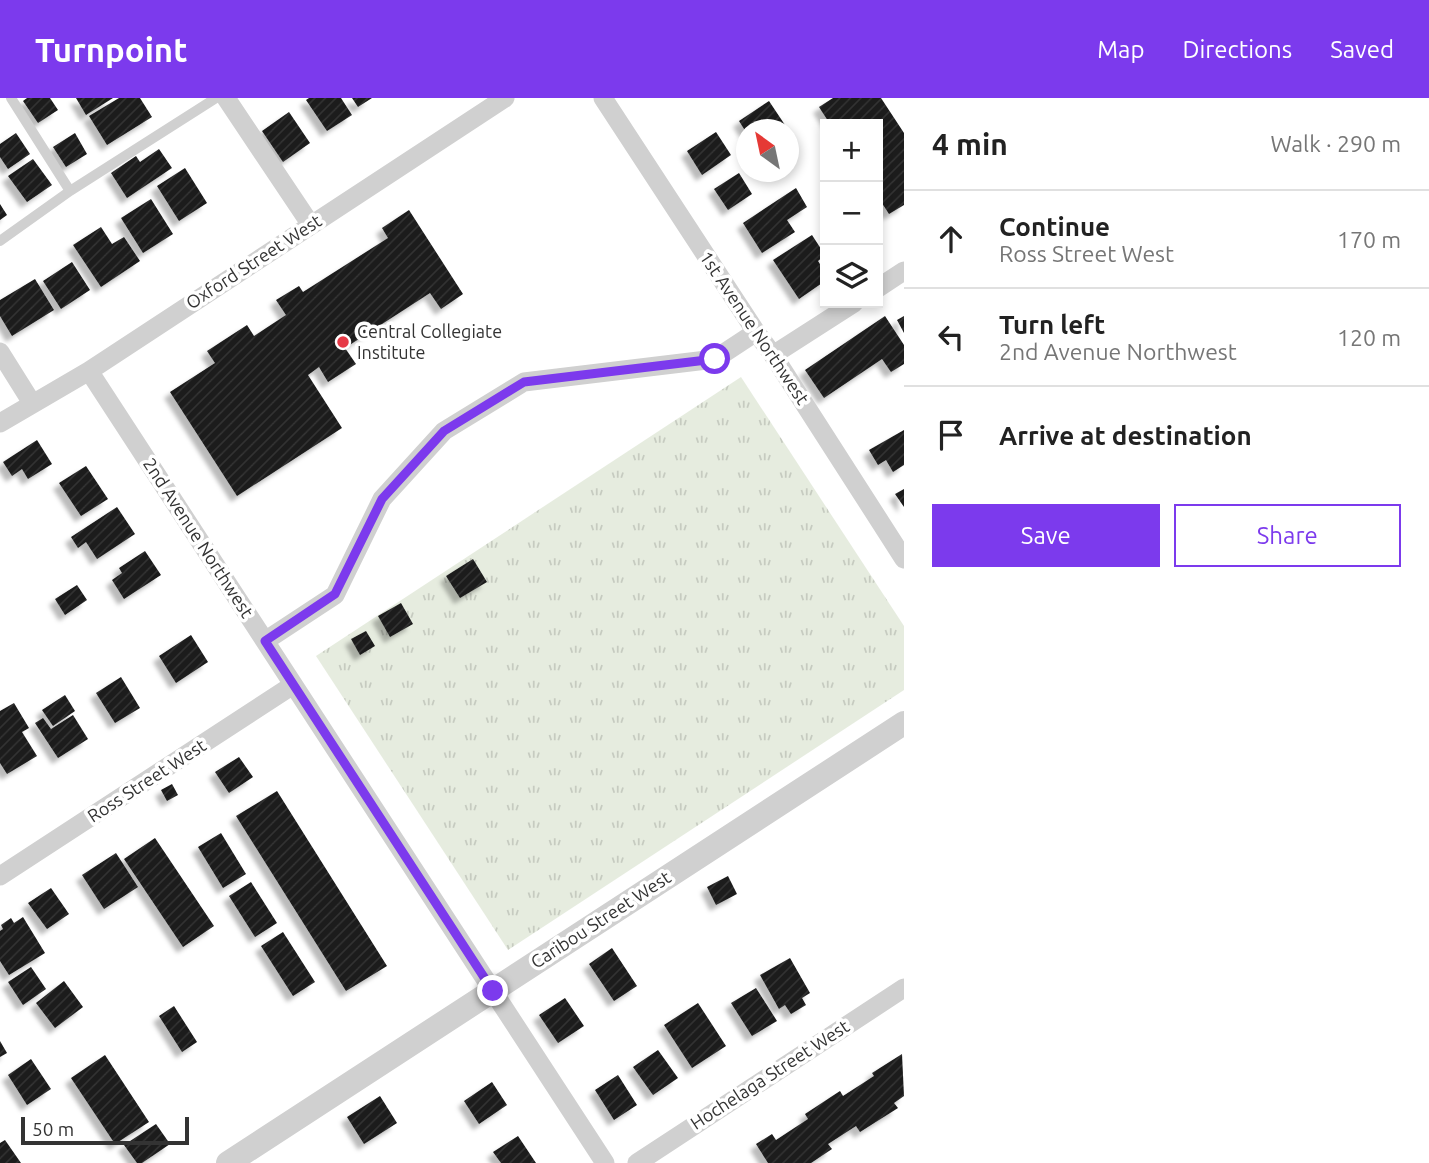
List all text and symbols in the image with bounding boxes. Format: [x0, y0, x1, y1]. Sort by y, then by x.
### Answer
text: Turnpoint [35, 31, 187, 68]
text: Map [1097, 36, 1144, 63]
text: Directions [1182, 36, 1292, 63]
text: Saved [1330, 36, 1394, 63]
north arrow [736, 119, 799, 182]
map controls [820, 119, 883, 308]
button: + [820, 119, 883, 182]
text: 4 min [932, 127, 1008, 161]
text: Walk · 290 m [1270, 131, 1401, 156]
button: − [820, 182, 883, 245]
street label: Oxford Street West [182, 210, 325, 312]
text: Continue [999, 212, 1110, 241]
icon: ahead [932, 220, 970, 258]
text: 170 m [1337, 227, 1401, 252]
text: Ross Street West [999, 241, 1174, 266]
button: layers [820, 245, 883, 308]
street label: 1st Avenue Northwest [696, 247, 814, 408]
text: Turn left [999, 310, 1105, 339]
icon: left [932, 318, 970, 356]
place label: Central Collegiate Institute [357, 321, 502, 362]
text: 120 m [1337, 325, 1401, 350]
marker: Central Collegiate Institute [335, 334, 351, 350]
text: 2nd Avenue Northwest [999, 339, 1237, 364]
route start [699, 343, 730, 374]
icon: arrive [932, 416, 970, 454]
text: Arrive at destination [999, 421, 1252, 450]
street label: 2nd Avenue Northwest [140, 454, 258, 621]
button: Save [932, 504, 1160, 567]
button: Share [1174, 504, 1401, 567]
street label: Ross Street West [84, 734, 209, 826]
street label: Caribou Street West [527, 867, 674, 972]
route end [477, 975, 508, 1006]
street label: Hochelaga Street West [686, 1015, 852, 1133]
scale bar [21, 1114, 189, 1146]
text: 50 m [32, 1118, 74, 1140]

